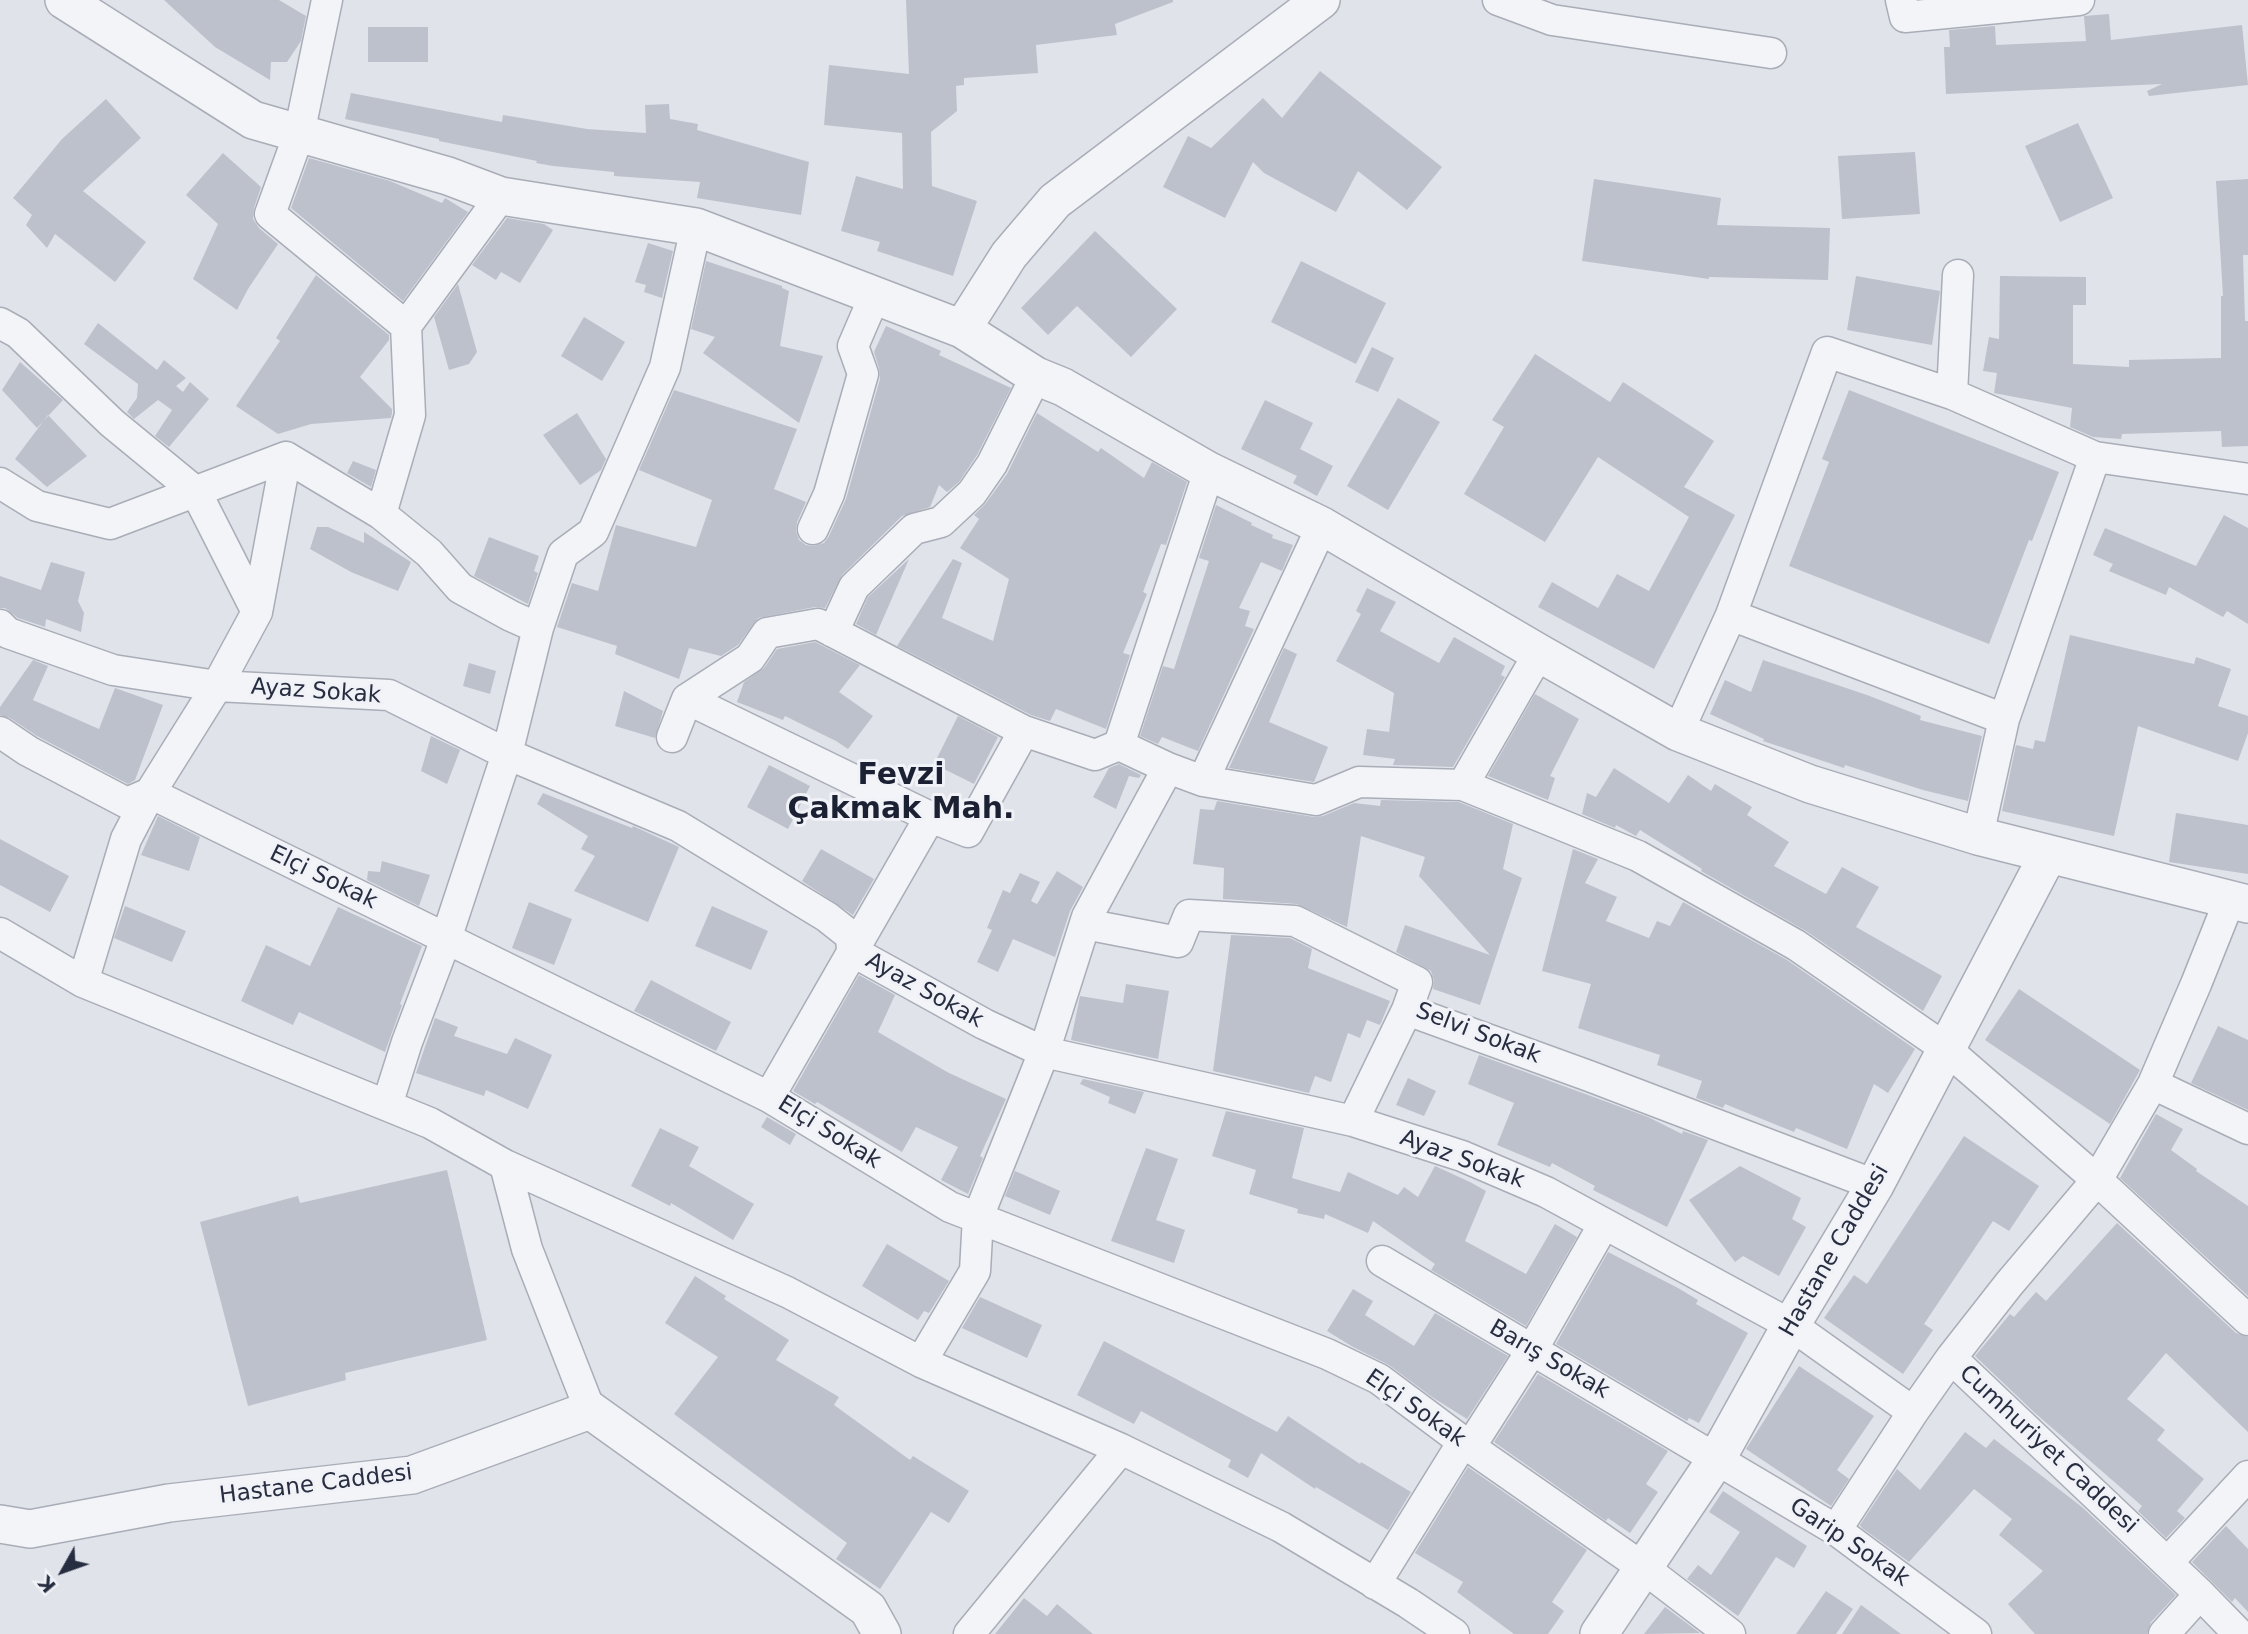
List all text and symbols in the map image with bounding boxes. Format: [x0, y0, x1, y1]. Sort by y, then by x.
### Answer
street label: Ayaz Sokak [250, 674, 382, 710]
district label: Fevzi Çakmak Mah. [788, 758, 1014, 828]
street label: Elçi Sokak [265, 840, 381, 916]
street label: Ayaz Sokak [860, 947, 988, 1035]
street label: Selvi Sokak [1412, 998, 1544, 1070]
street label: Elçi Sokak [772, 1090, 886, 1176]
street label: Ayaz Sokak [1396, 1125, 1528, 1195]
street label: Hastane Caddesi [1774, 1160, 1896, 1342]
street label: Barış Sokak [1484, 1315, 1614, 1405]
street label: Cumhuriyet Caddesi [1953, 1360, 2143, 1540]
street label: Elçi Sokak [1359, 1364, 1471, 1454]
street label: Hastane Caddesi [218, 1459, 414, 1511]
street label: Garip Sokak [1784, 1493, 1914, 1593]
north arrow [28, 1536, 98, 1606]
text: K [34, 1572, 60, 1597]

